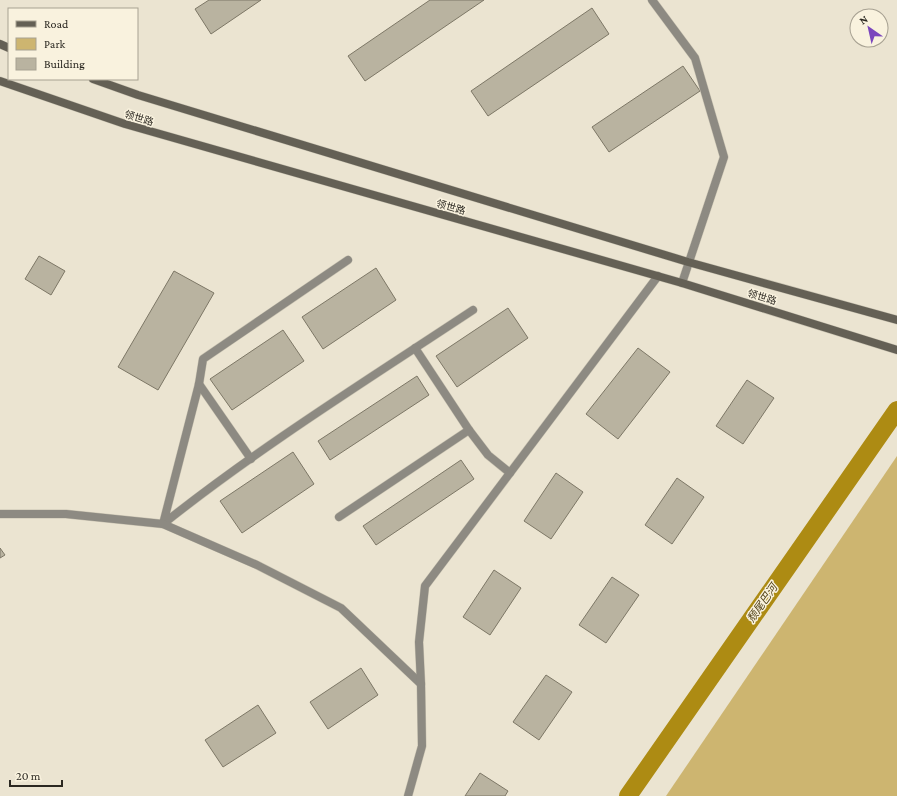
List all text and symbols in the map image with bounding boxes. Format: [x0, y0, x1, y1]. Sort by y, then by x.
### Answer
legend [8, 8, 138, 80]
north arrow [849, 8, 889, 48]
text: N [857, 12, 870, 27]
text: Road [44, 17, 69, 31]
text: Park [44, 37, 66, 51]
text: Building [44, 57, 85, 71]
street label: 领世路 [123, 108, 155, 128]
street label: 领世路 [435, 198, 467, 216]
street label: 领世路 [746, 287, 778, 307]
water label: 颓尾巴河 [744, 580, 781, 624]
scale bar [10, 762, 62, 788]
text: 20 m [16, 769, 41, 783]

